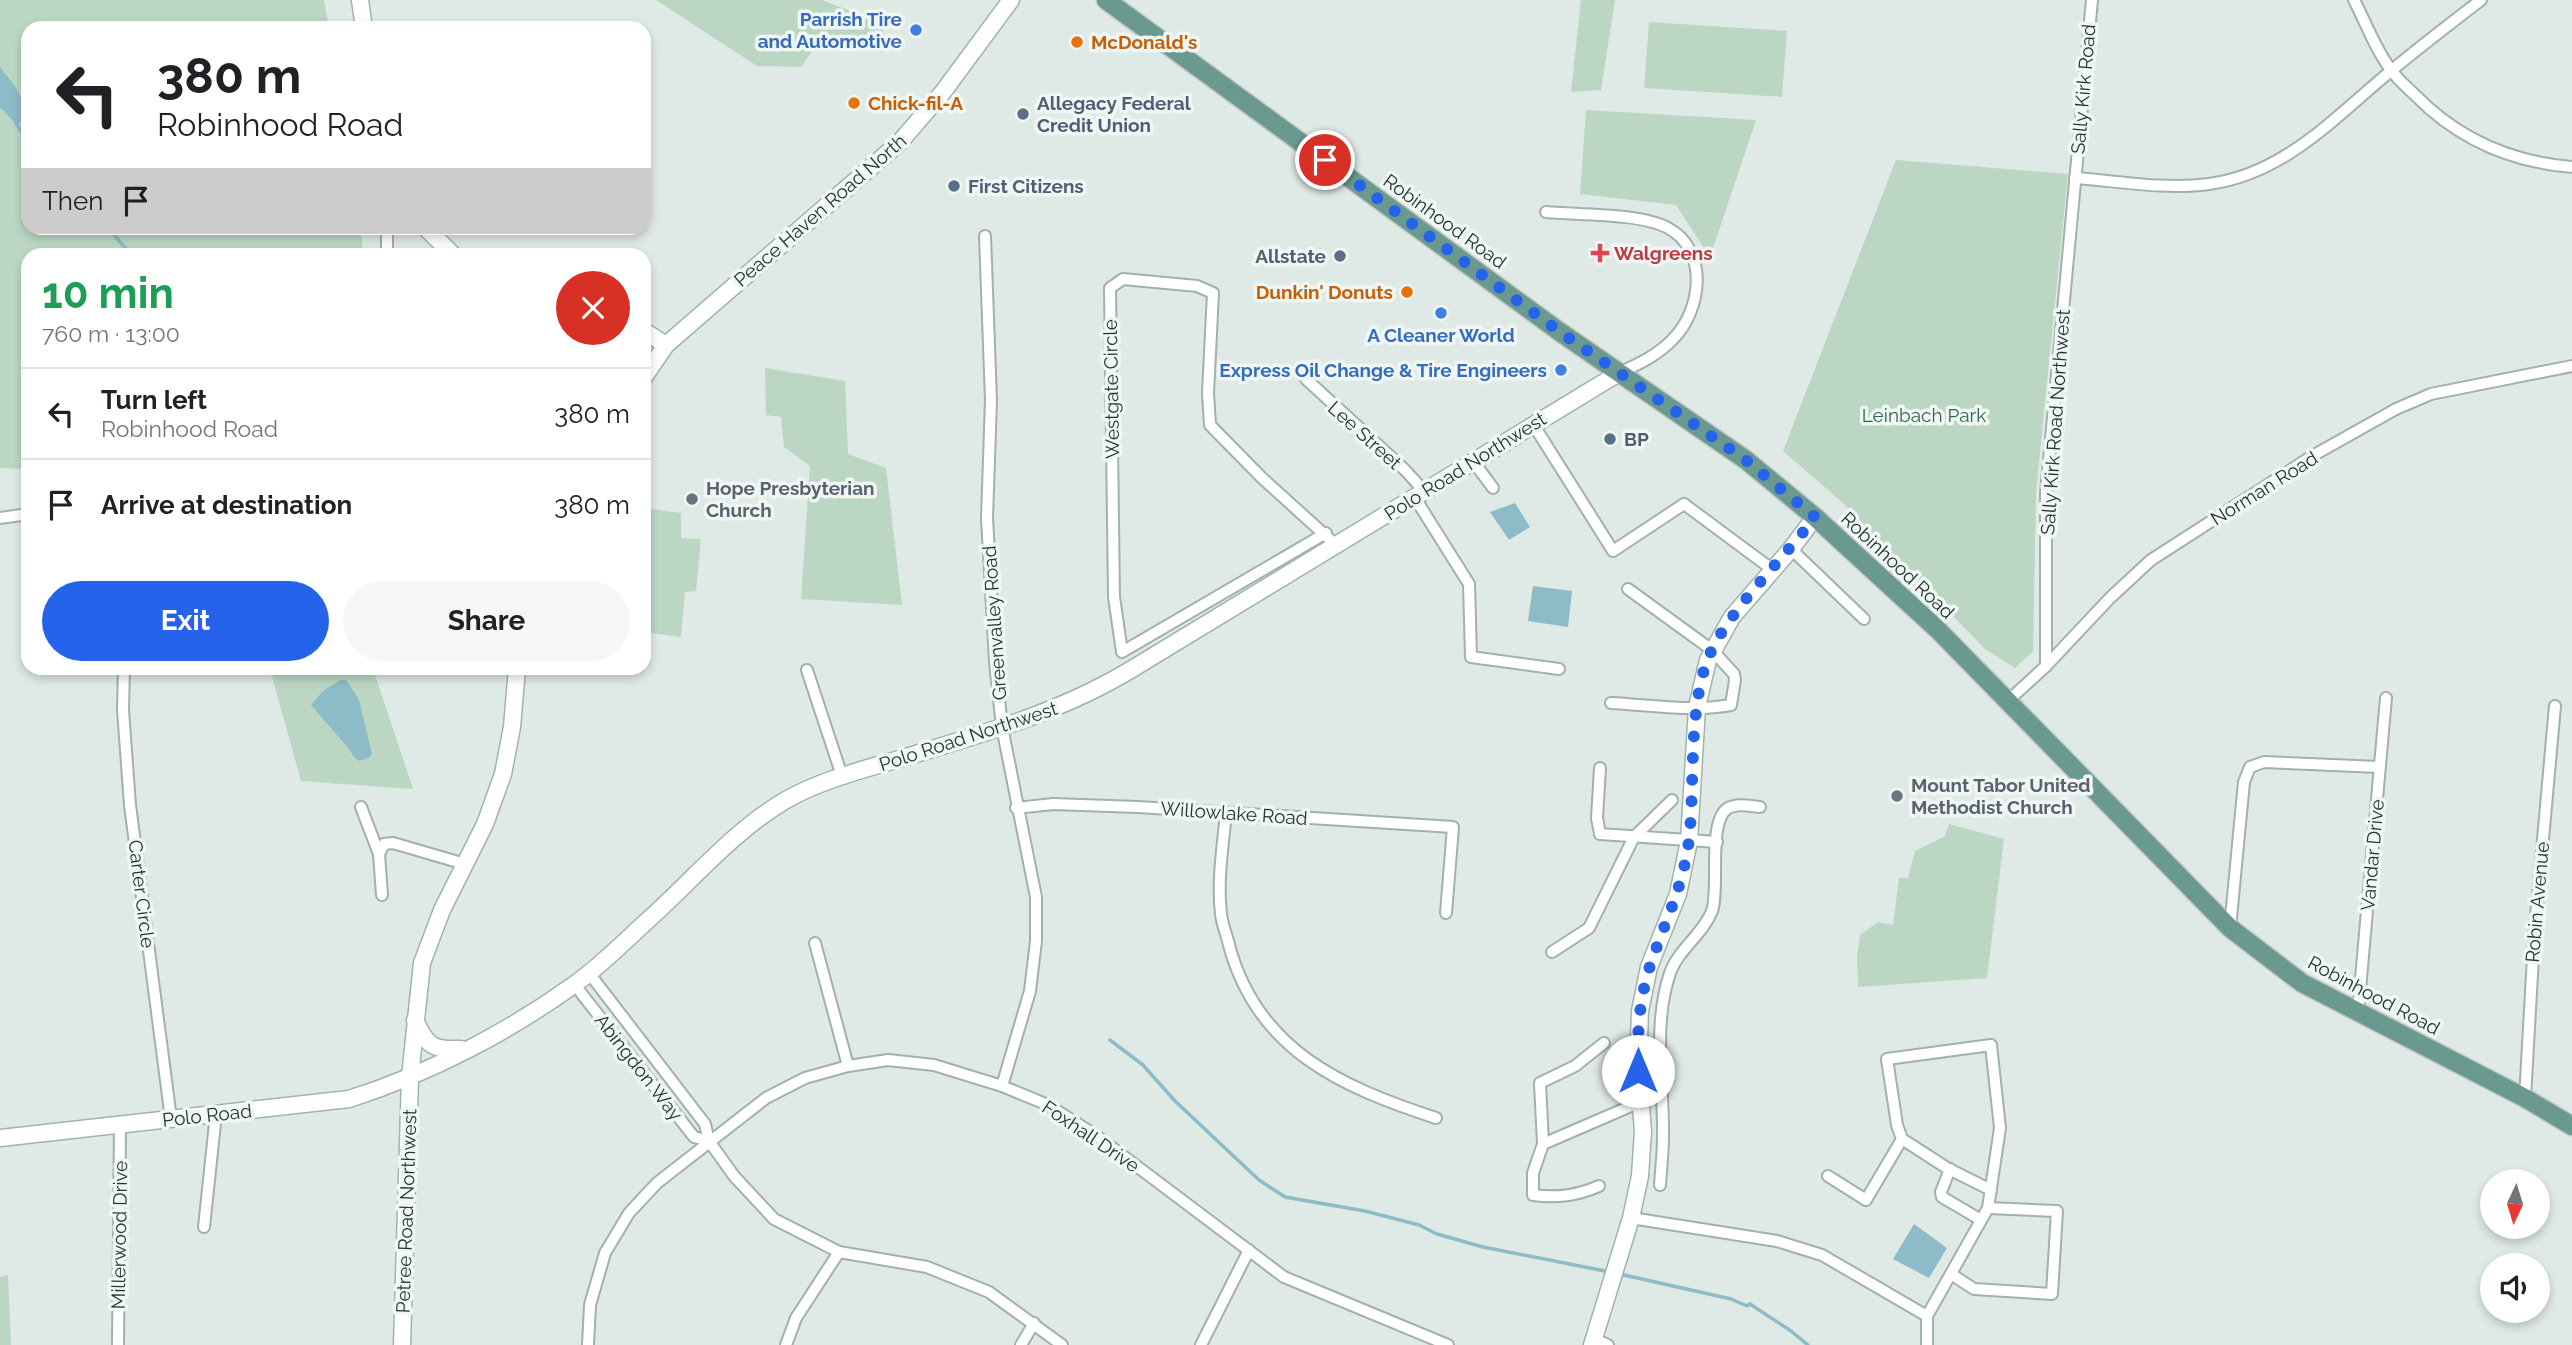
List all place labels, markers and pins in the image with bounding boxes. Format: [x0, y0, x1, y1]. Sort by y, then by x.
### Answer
place label: Parrish Tire and Automotive [758, 8, 902, 52]
marker: Parrish Tire and Automotive [908, 22, 924, 38]
place label: McDonald's [1091, 31, 1197, 53]
marker: McDonald's [1069, 34, 1085, 50]
place label: Chick-fil-A [868, 92, 963, 114]
place label: Allegacy Federal Credit Union [1037, 92, 1192, 136]
marker: Chick-fil-A [846, 95, 862, 111]
marker: Allegacy Federal Credit Union [1015, 106, 1031, 122]
pin [1295, 130, 1355, 190]
place label: First Citizens [968, 175, 1084, 197]
marker: First Citizens [946, 178, 962, 194]
place label: Walgreens [1614, 242, 1713, 264]
place label: Allstate [1255, 245, 1326, 267]
marker: Walgreens [1592, 245, 1608, 261]
marker: Allstate [1332, 248, 1348, 264]
place label: Dunkin' Donuts [1256, 281, 1393, 303]
marker: Dunkin' Donuts [1399, 284, 1415, 300]
marker: A Cleaner World [1433, 305, 1449, 321]
place label: A Cleaner World [1367, 324, 1515, 346]
place label: Express Oil Change & Tire Engineers [1219, 359, 1547, 381]
marker: Express Oil Change & Tire Engineers [1553, 362, 1569, 378]
place label: BP [1624, 428, 1649, 450]
marker: BP [1602, 431, 1618, 447]
place label: Hope Presbyterian Church [706, 477, 875, 521]
marker: Hope Presbyterian Church [684, 491, 700, 507]
place label: Mount Tabor United Methodist Church [1911, 774, 2091, 818]
marker: Mount Tabor United Methodist Church [1889, 788, 1905, 804]

